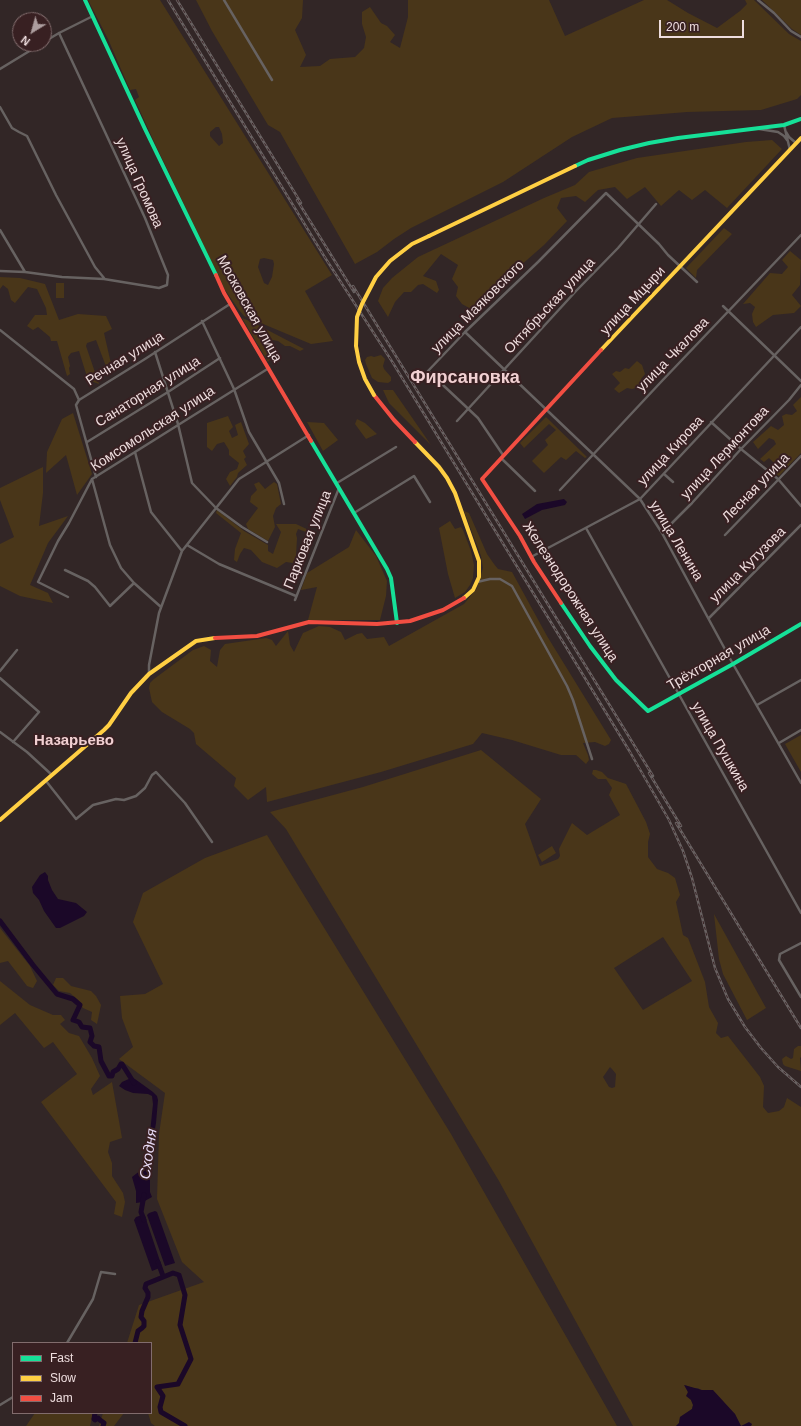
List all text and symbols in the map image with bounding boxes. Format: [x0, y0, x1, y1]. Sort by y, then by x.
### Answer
north arrow [12, 12, 52, 52]
scale bar [661, 12, 746, 38]
text: 200 m [666, 20, 699, 34]
text: N [19, 34, 32, 48]
street label: улица Громова [112, 135, 166, 231]
street label: Московская улица [213, 253, 285, 365]
street label: Октябрьская улица [501, 254, 599, 358]
street label: улица Маяковского [428, 257, 528, 357]
street label: улица Мцыри [597, 263, 669, 339]
street label: улица Чкалова [633, 314, 713, 396]
street label: Речная улица [83, 328, 167, 390]
street label: Санаторная улица [92, 353, 204, 431]
district label: Фирсановка [410, 367, 520, 389]
street label: Комсомольская улица [88, 383, 218, 475]
street label: улица Лермонтова [677, 403, 773, 503]
street label: улица Кирова [635, 413, 707, 489]
street label: Лесная улица [719, 450, 793, 526]
street label: Парковая улица [281, 488, 335, 592]
street label: улица Ленина [646, 498, 706, 584]
street label: Железнодорожная улица [518, 519, 622, 665]
street label: улица Кутузова [707, 524, 789, 606]
street label: Трёхгорная улица [664, 622, 774, 694]
street label: улица Пушкина [688, 699, 752, 795]
district label: Назарьево [34, 732, 114, 750]
water label: Сходня [137, 1127, 161, 1181]
legend [12, 1342, 152, 1414]
text: Fast [50, 1351, 73, 1365]
text: Slow [50, 1371, 76, 1385]
text: Jam [50, 1391, 73, 1405]

